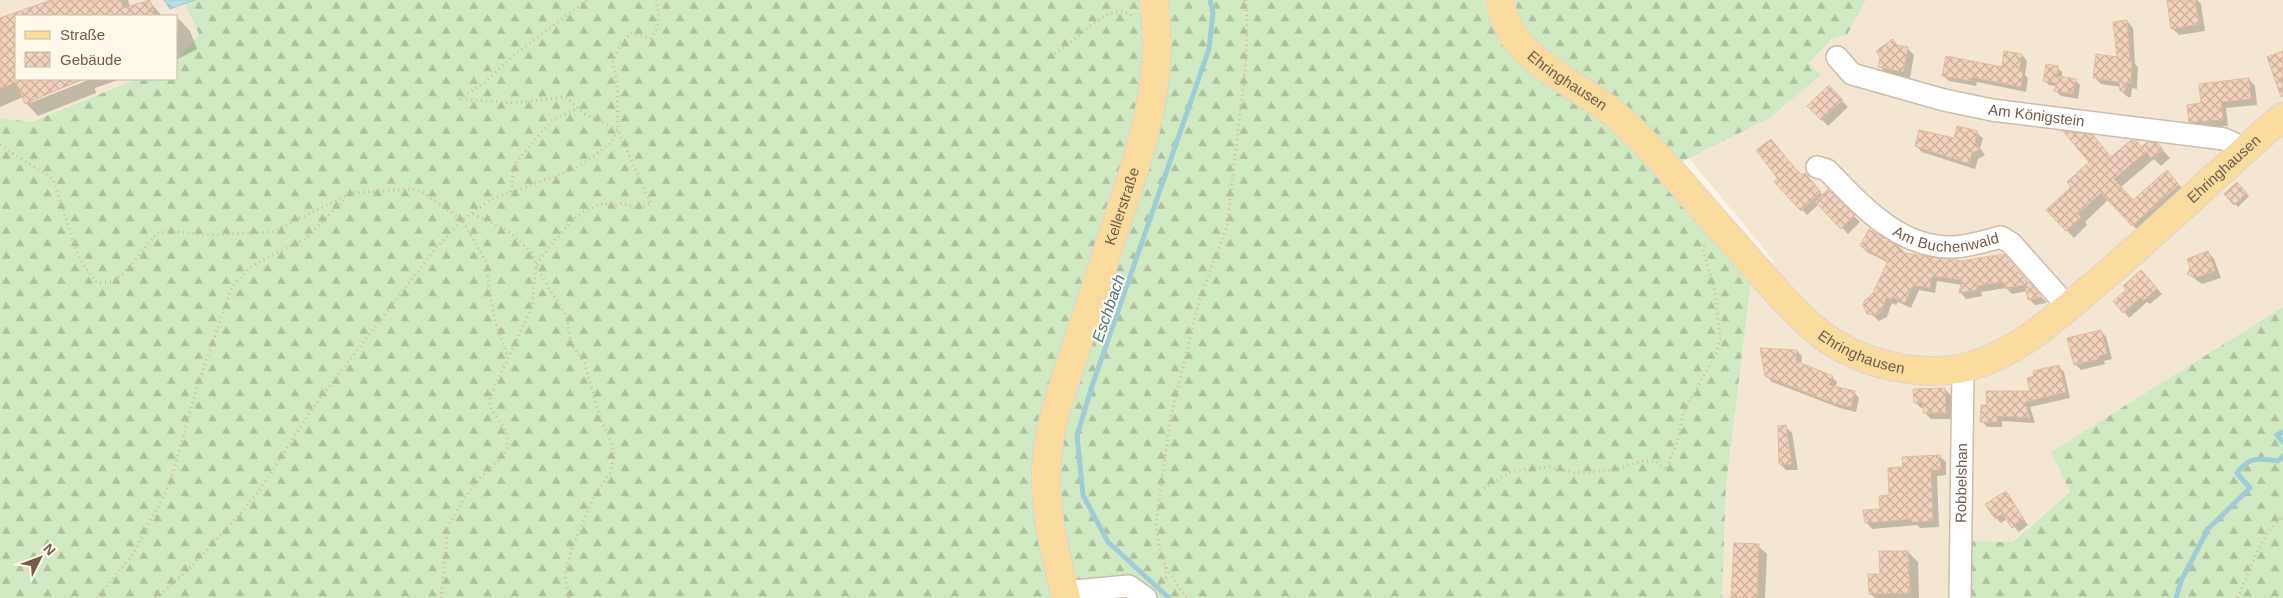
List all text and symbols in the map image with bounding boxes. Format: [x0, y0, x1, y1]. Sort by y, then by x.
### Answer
legend [15, 15, 178, 80]
text: Straße [60, 26, 105, 43]
street label: Ehringhausen [1524, 47, 1611, 114]
text: Gebäude [60, 51, 122, 68]
street label: Am Königstein [1987, 101, 2085, 129]
street label: Ehringhausen [2184, 131, 2264, 206]
street label: Kellerstraße [1101, 165, 1142, 247]
street label: Am Buchenwald [1890, 222, 2001, 255]
water label: Eschbach [1089, 272, 1128, 344]
street label: Ehringhausen [1815, 326, 1906, 377]
street label: Robbelshan [1952, 443, 1970, 523]
north arrow [15, 533, 65, 583]
text: N [40, 540, 59, 558]

